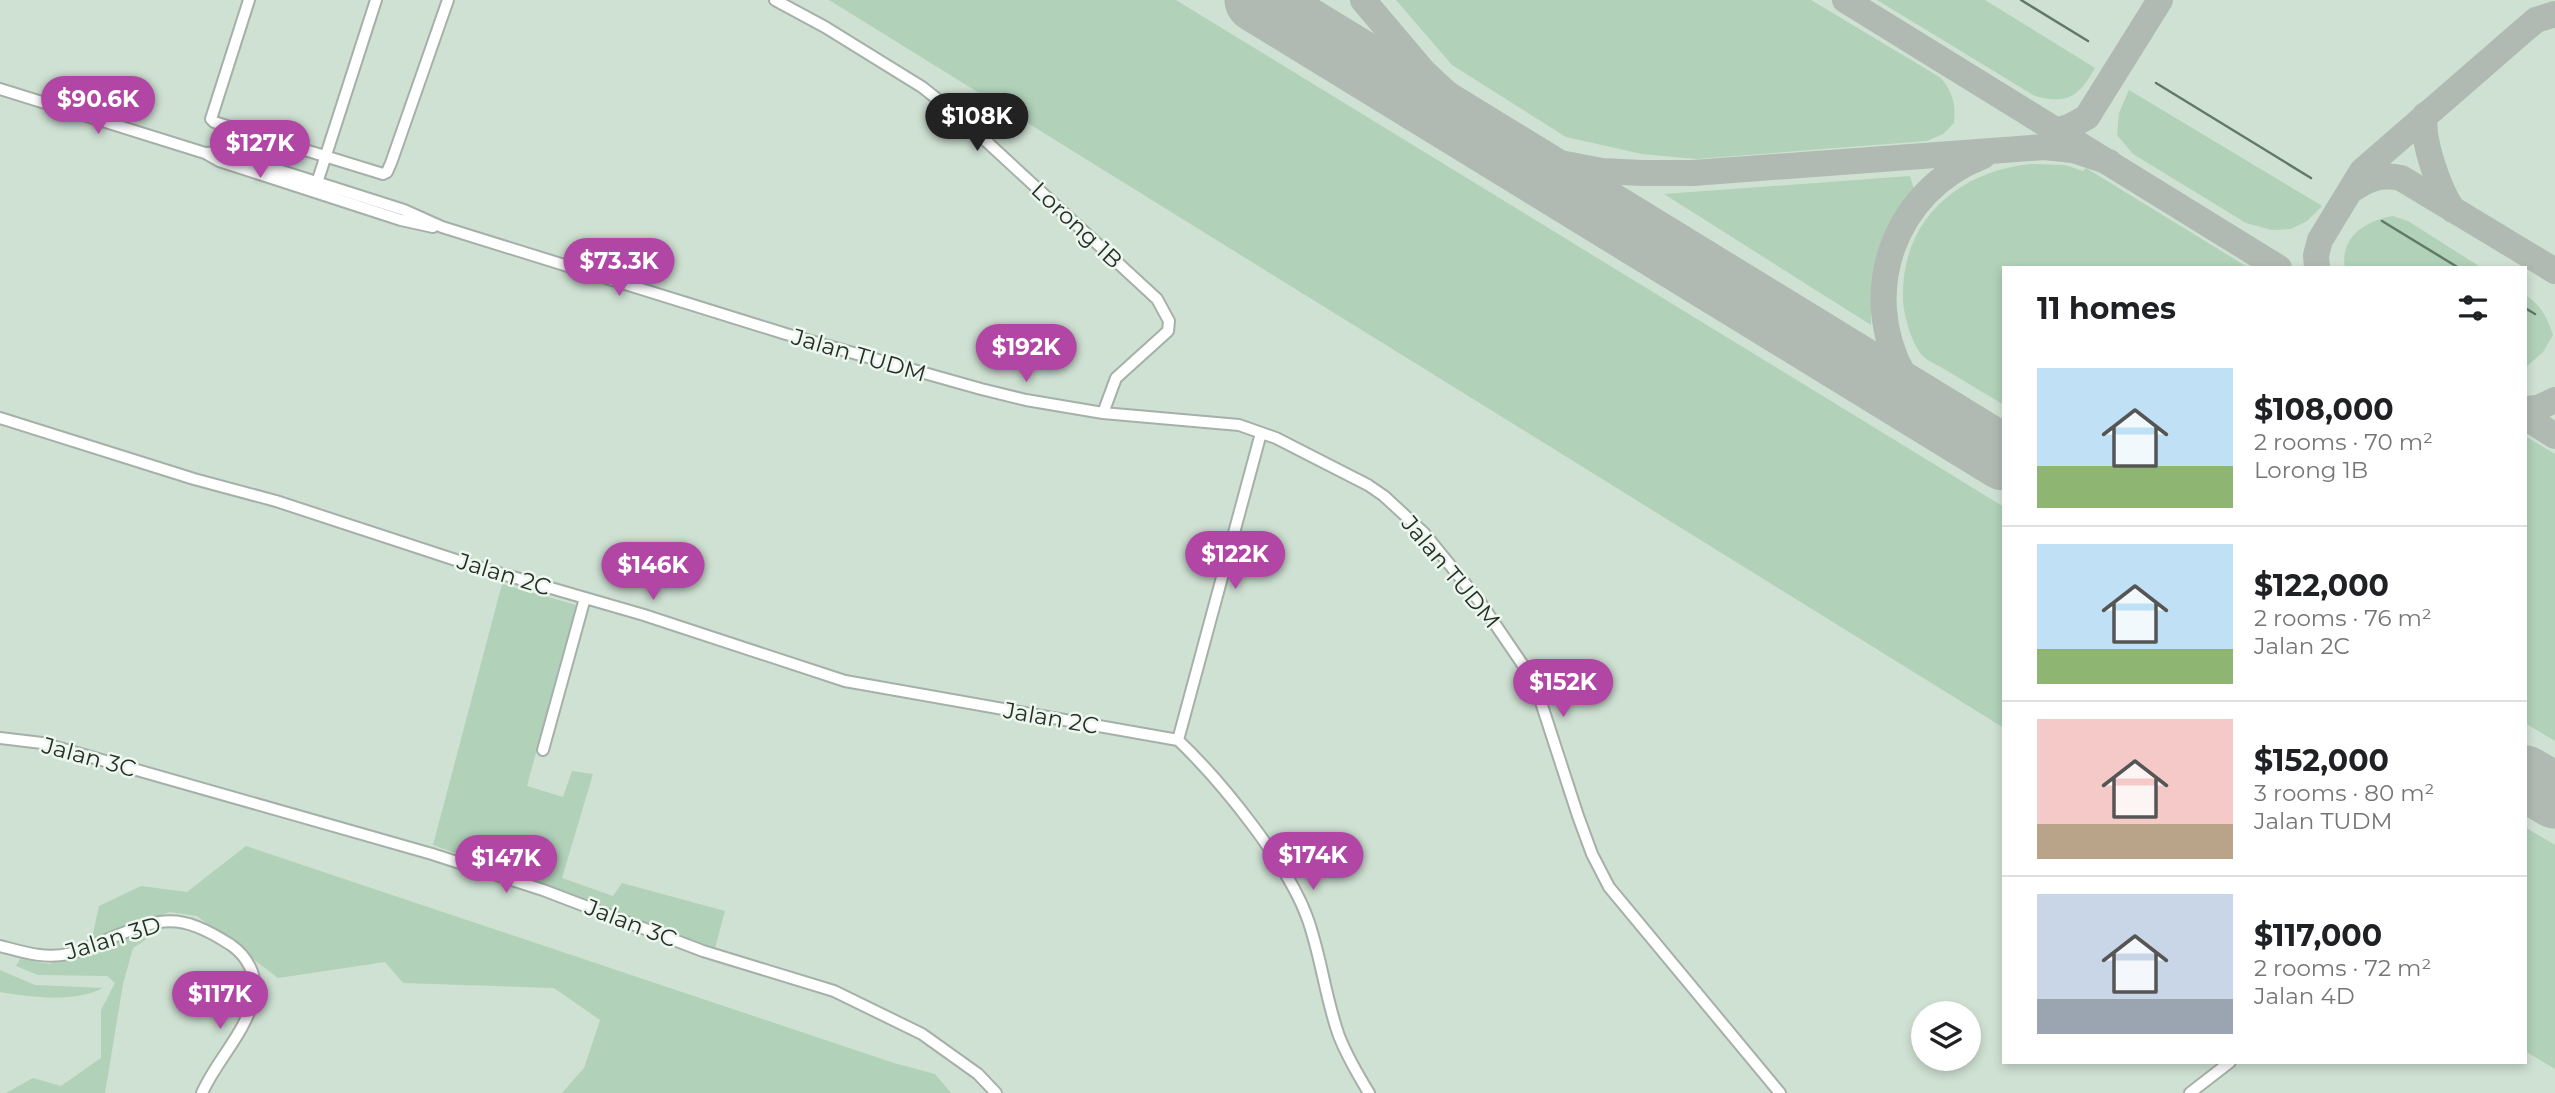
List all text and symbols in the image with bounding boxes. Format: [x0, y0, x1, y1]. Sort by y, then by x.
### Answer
pin: $90.6K [41, 76, 155, 136]
text: $90.6K [57, 85, 139, 113]
pin: $108K [928, 94, 1026, 153]
text: $108K [941, 102, 1013, 130]
pin: $127K [211, 120, 309, 180]
text: $127K [226, 129, 294, 157]
street label: Lorong 1B [1026, 176, 1128, 274]
pin: $73.3K [562, 238, 676, 298]
text: $73.3K [579, 247, 659, 275]
icon: filters [2454, 289, 2492, 327]
text: 11 homes [2037, 290, 2176, 327]
street label: Jalan TUDM [788, 322, 929, 388]
pin: $192K [977, 324, 1075, 384]
text: $192K [992, 333, 1060, 361]
text: $108,000 [2254, 391, 2394, 428]
icon: home [2093, 396, 2177, 480]
text: 2 rooms · 70 m² [2254, 428, 2433, 456]
text: Lorong 1B [2254, 456, 2368, 484]
street label: Jalan TUDM [1395, 509, 1506, 634]
pin: $122K [1186, 532, 1284, 591]
text: $122K [1201, 540, 1269, 568]
pin: $146K [604, 542, 702, 602]
street label: Jalan 2C [453, 546, 554, 601]
text: $146K [618, 551, 688, 579]
text: $122,000 [2254, 567, 2389, 604]
icon: home [2093, 572, 2177, 656]
text: 2 rooms · 76 m² [2254, 604, 2432, 632]
text: Jalan 2C [2254, 632, 2350, 660]
pin: $152K [1514, 660, 1612, 719]
text: $152K [1529, 668, 1597, 696]
street label: Jalan 2C [1000, 696, 1101, 740]
street label: Jalan 3C [38, 731, 139, 783]
text: $152,000 [2254, 742, 2389, 779]
icon: home [2093, 747, 2177, 831]
text: 3 rooms · 80 m² [2254, 779, 2434, 807]
text: Jalan TUDM [2254, 807, 2393, 835]
pin: $174K [1264, 832, 1362, 892]
pin: $147K [457, 836, 555, 895]
text: $174K [1278, 841, 1348, 869]
text: $147K [471, 844, 541, 872]
street label: Jalan 3C [580, 892, 681, 953]
street label: Jalan 3D [61, 910, 164, 966]
text: $117,000 [2254, 917, 2382, 954]
icon: home [2093, 922, 2177, 1006]
text: 2 rooms · 72 m² [2254, 954, 2431, 982]
pin: $117K [171, 972, 269, 1031]
text: $117K [188, 980, 252, 1008]
text: Jalan 4D [2254, 982, 2355, 1010]
map controls [1911, 1001, 1981, 1071]
button: layers [1911, 1001, 1981, 1071]

